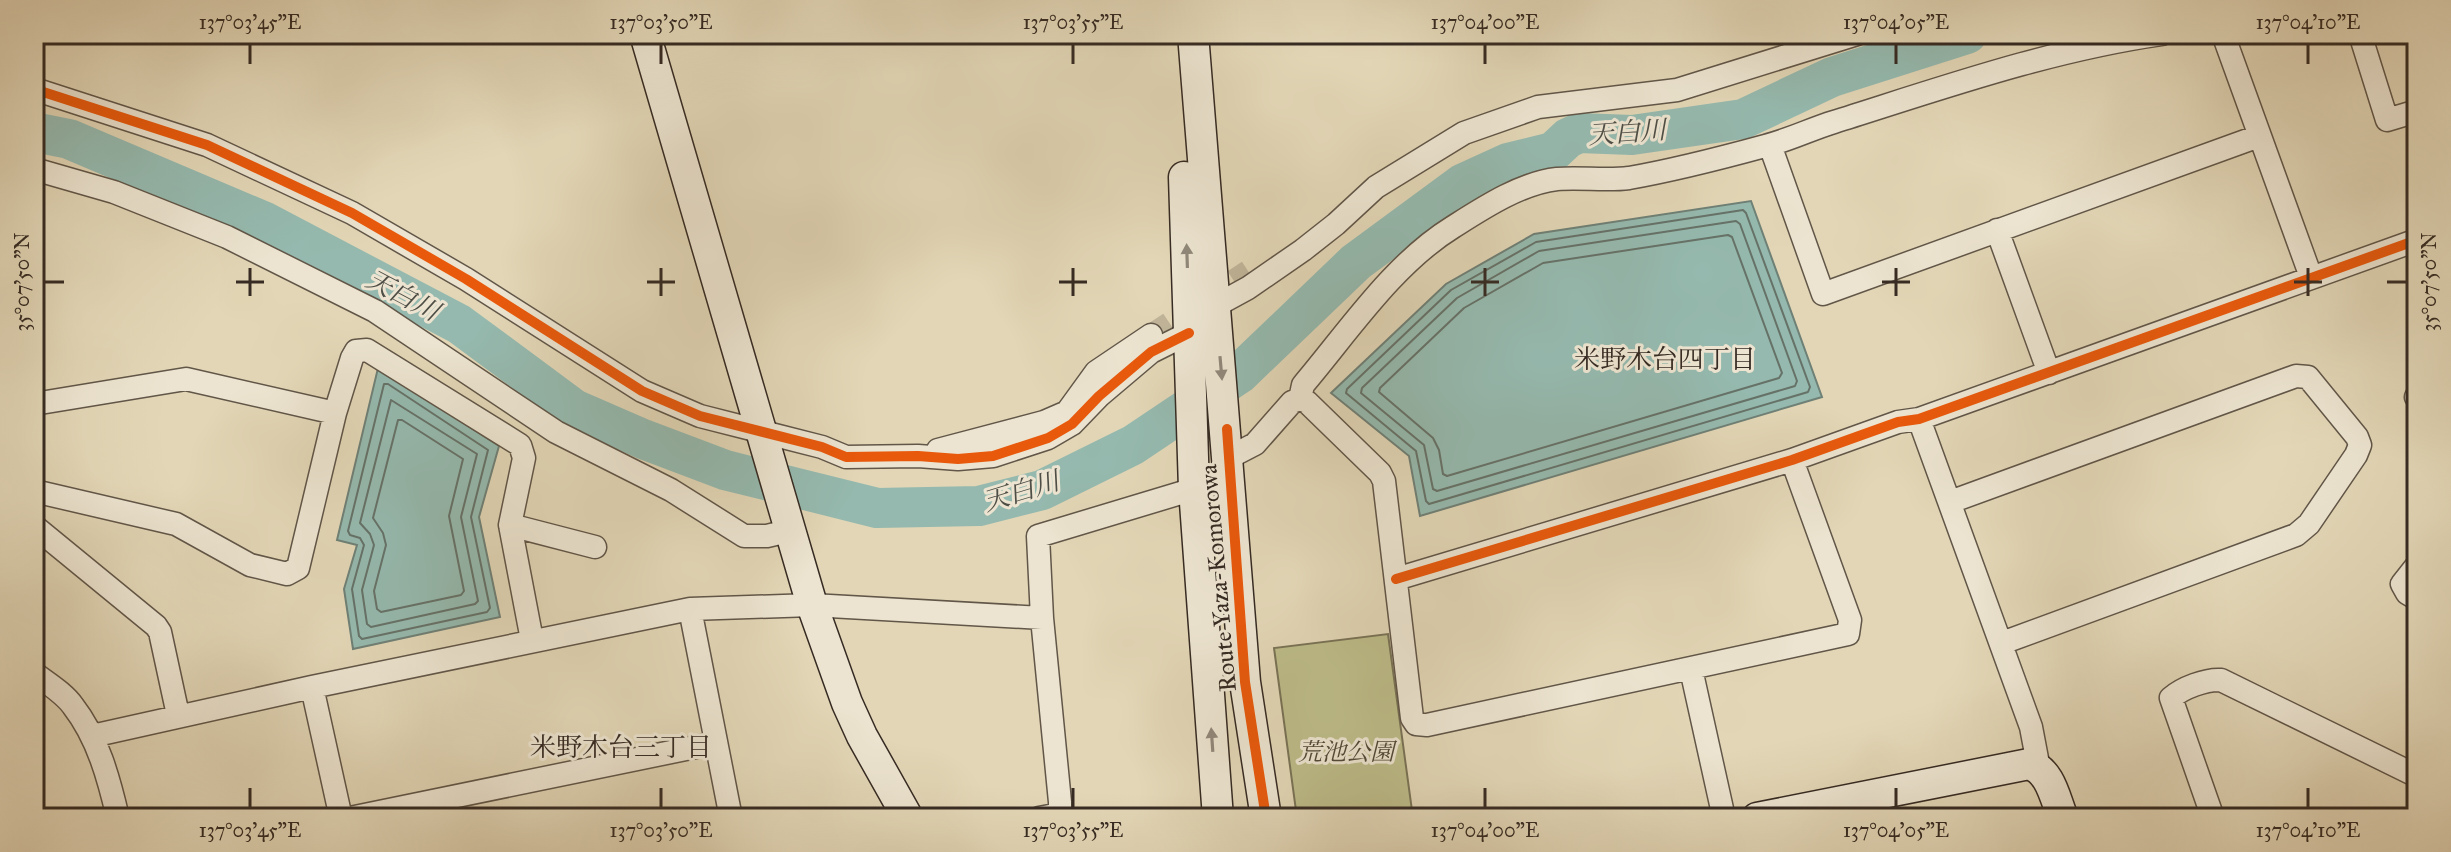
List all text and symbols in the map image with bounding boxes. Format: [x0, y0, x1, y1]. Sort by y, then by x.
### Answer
text: 137°03'45"E [199, 10, 301, 34]
text: 137°03'50"E [609, 10, 713, 34]
text: 137°03'55"E [1023, 10, 1123, 34]
text: 137°04'00"E [1431, 10, 1539, 34]
text: 137°04'05"E [1843, 10, 1949, 34]
text: 137°04'10"E [2256, 10, 2360, 34]
water label: 天白川 [1587, 113, 1670, 151]
text: 35°07'50"N [10, 232, 34, 332]
text: 35°07'50"N [2417, 232, 2441, 332]
one-way arrow [1180, 243, 1193, 268]
water label: 天白川 [361, 263, 448, 329]
district label: 米野木台四丁目 [1574, 343, 1756, 375]
one-way arrow [1215, 355, 1228, 380]
street label: Route Yaza-Komorowa [1193, 462, 1243, 693]
water label: 天白川 [979, 463, 1066, 518]
one-way arrow [1205, 727, 1218, 752]
district label: 米野木台三丁目 [530, 731, 712, 763]
park label: 荒池公園 [1298, 737, 1398, 767]
text: 137°03'45"E [199, 818, 301, 842]
text: 137°03'50"E [609, 818, 713, 842]
text: 137°03'55"E [1023, 818, 1123, 842]
text: 137°04'00"E [1431, 818, 1539, 842]
text: 137°04'05"E [1843, 818, 1949, 842]
text: 137°04'10"E [2256, 818, 2360, 842]

